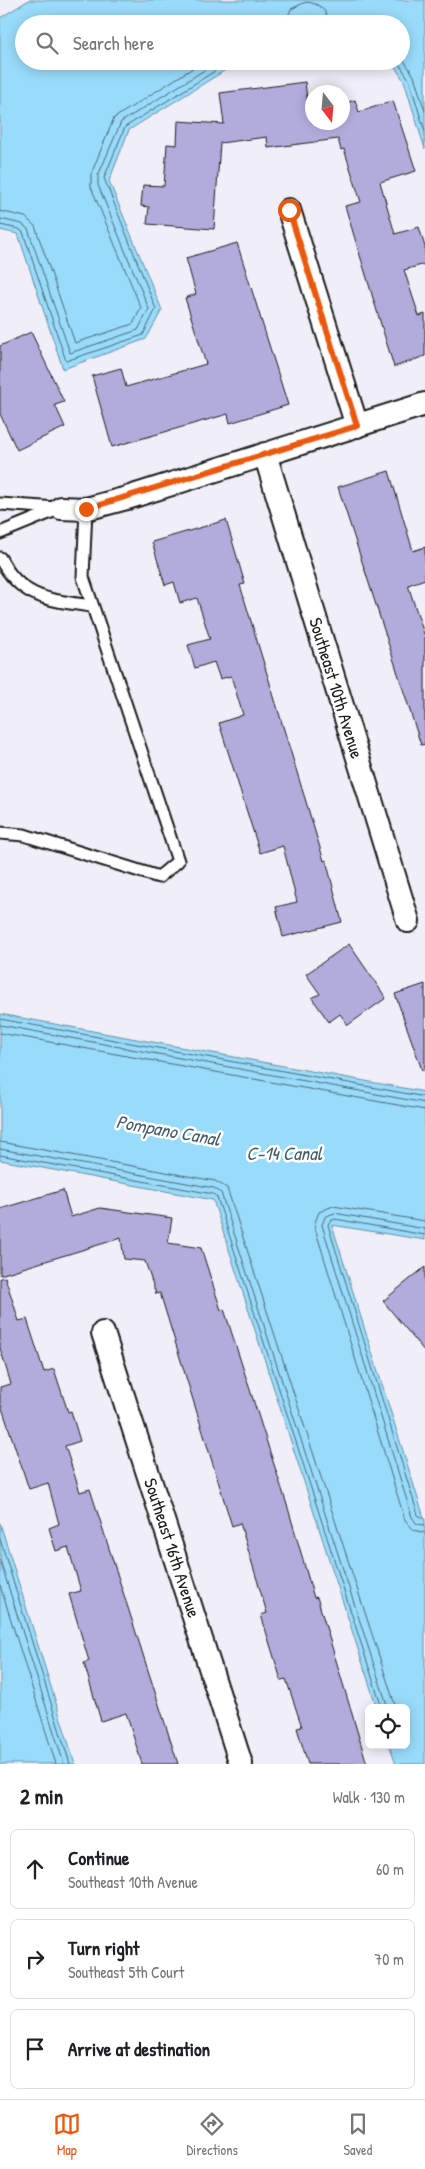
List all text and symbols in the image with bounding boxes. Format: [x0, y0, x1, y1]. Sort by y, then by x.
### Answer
search box [15, 15, 410, 70]
icon: search [33, 29, 61, 57]
text: Search here [73, 30, 154, 56]
north arrow [305, 85, 350, 130]
route start [278, 199, 301, 222]
route end [75, 498, 98, 521]
street label: Southeast 10th Avenue [303, 614, 370, 761]
water label: Pompano Canal [114, 1108, 223, 1152]
water label: C-14 Canal [246, 1140, 323, 1166]
street label: Southeast 16th Avenue [138, 1475, 207, 1621]
map controls [365, 1704, 410, 1749]
button: locate [365, 1704, 410, 1749]
text: 2 min [20, 1782, 63, 1811]
text: Walk · 130 m [333, 1786, 405, 1808]
text: Continue [68, 1845, 129, 1871]
icon: ahead [21, 1855, 49, 1883]
text: 60 m [376, 1858, 404, 1880]
text: Southeast 10th Avenue [68, 1871, 198, 1893]
text: Turn right [68, 1935, 139, 1961]
icon: right [21, 1945, 49, 1973]
text: 70 m [374, 1948, 404, 1970]
text: Southeast 5th Court [68, 1961, 184, 1983]
icon: arrive [21, 2035, 49, 2063]
text: Arrive at destination [68, 2036, 210, 2062]
tab: Map [53, 2110, 81, 2159]
tab: Directions [186, 2110, 238, 2159]
tab: Saved [344, 2110, 372, 2159]

